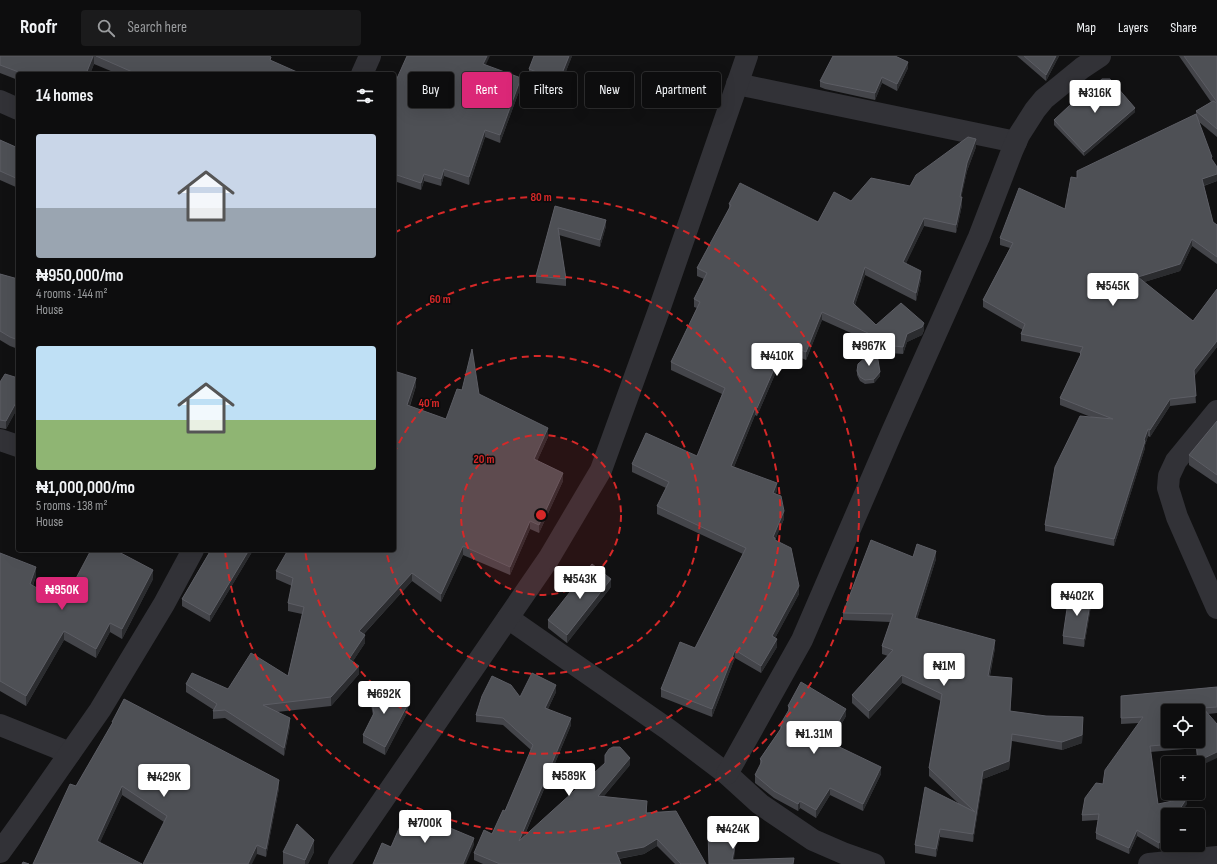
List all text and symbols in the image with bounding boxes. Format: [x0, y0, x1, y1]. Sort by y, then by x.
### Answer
search box [81, 10, 361, 46]
text: Roofr [20, 16, 57, 39]
icon: search [95, 17, 117, 39]
text: Search here [127, 18, 187, 37]
text: Map [1076, 19, 1096, 36]
text: Layers [1118, 19, 1148, 36]
text: Share [1170, 19, 1197, 36]
chip: Buy [408, 72, 454, 108]
chip: Rent [462, 72, 512, 108]
chip: Filters [520, 72, 577, 108]
chip: New [585, 72, 634, 108]
chip: Apartment [642, 72, 721, 108]
pin: ₦316K [1067, 80, 1123, 114]
icon: filters [354, 85, 376, 107]
text: ₦316K [1079, 85, 1111, 101]
text: 14 homes [36, 86, 93, 106]
icon: home [170, 160, 242, 232]
text: 80 m [530, 190, 552, 205]
text: ₦950,000/mo [36, 266, 123, 286]
pin: ₦545K [1085, 273, 1141, 307]
text: ₦545K [1096, 278, 1130, 294]
text: 4 rooms · 144 m² [36, 286, 107, 302]
text: 60 m [429, 292, 451, 307]
text: House [36, 302, 63, 318]
pin: ₦967K [841, 333, 897, 367]
text: ₦967K [852, 338, 886, 354]
pin: ₦410K [749, 343, 805, 377]
text: ₦410K [760, 348, 794, 364]
icon: home [170, 372, 242, 444]
text: 40 m [418, 396, 440, 411]
text: 20 m [474, 452, 494, 467]
text: ₦1,000,000/mo [36, 478, 135, 498]
text: 5 rooms · 138 m² [36, 498, 107, 514]
centre of rings [534, 508, 548, 522]
text: House [36, 514, 63, 530]
pin: ₦543K [552, 566, 608, 600]
text: ₦543K [563, 571, 597, 587]
pin: ₦950K [34, 577, 90, 611]
text: ₦950K [45, 582, 79, 598]
pin: ₦402K [1049, 583, 1105, 617]
text: ₦402K [1060, 588, 1094, 604]
pin: ₦1M [925, 653, 963, 687]
text: ₦1M [933, 658, 955, 674]
pin: ₦692K [356, 681, 412, 715]
text: ₦692K [367, 686, 401, 702]
map controls [1161, 704, 1205, 852]
button: locate [1161, 704, 1205, 748]
pin: ₦1.31M [781, 721, 847, 755]
text: ₦1.31M [796, 726, 832, 742]
button: + [1161, 756, 1205, 800]
pin: ₦589K [541, 763, 597, 797]
pin: ₦429K [136, 764, 192, 798]
text: ₦589K [552, 768, 586, 784]
text: ₦429K [147, 769, 181, 785]
button: − [1161, 808, 1205, 852]
pin: ₦700K [397, 810, 453, 844]
text: ₦700K [408, 815, 442, 831]
pin: ₦424K [705, 816, 761, 850]
text: ₦424K [716, 821, 750, 837]

